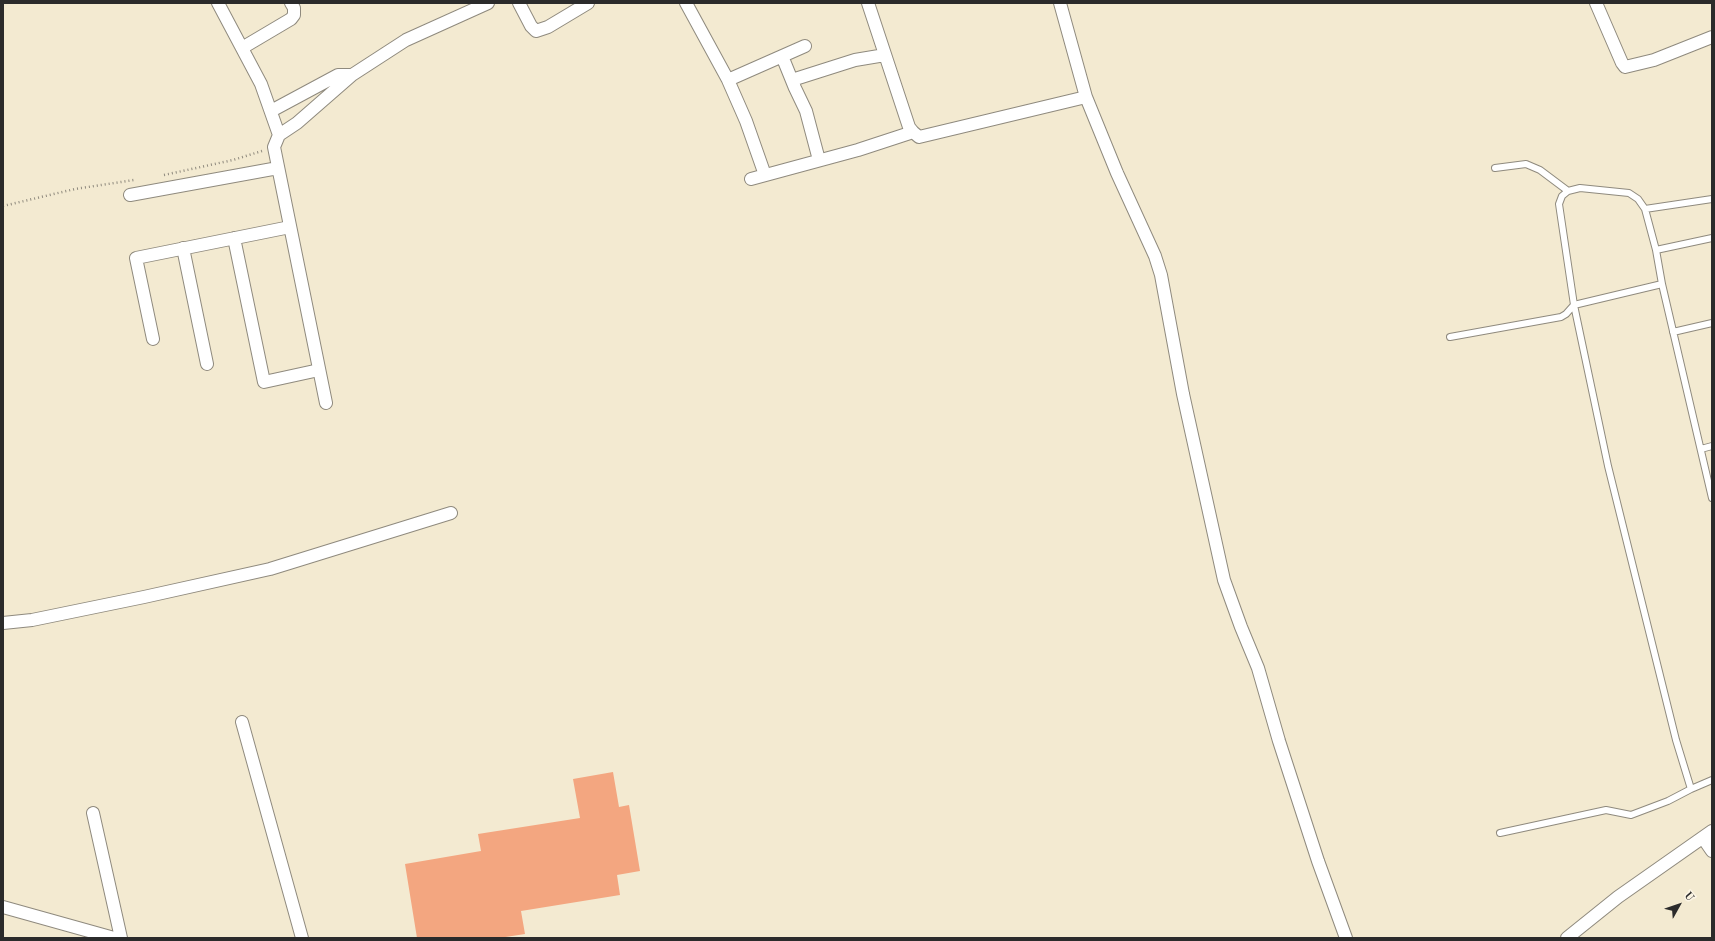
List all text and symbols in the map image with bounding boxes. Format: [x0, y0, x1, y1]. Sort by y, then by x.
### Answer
north arrow [1659, 885, 1699, 925]
text: U [1682, 890, 1696, 904]

